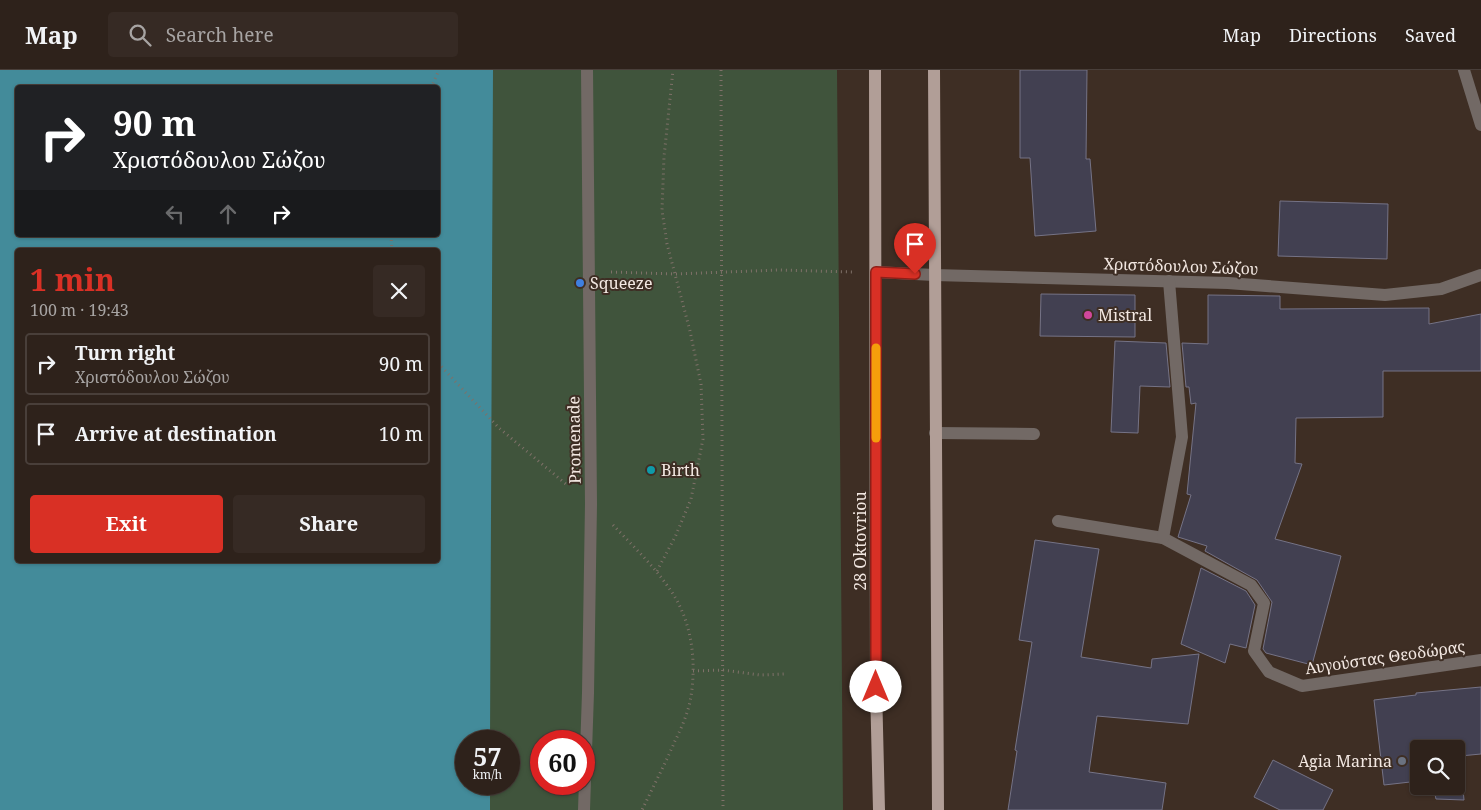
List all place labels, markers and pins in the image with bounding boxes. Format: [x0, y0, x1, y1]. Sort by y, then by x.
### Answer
pin [894, 223, 936, 274]
place label: Squeeze [590, 272, 653, 294]
marker: Squeeze [574, 277, 586, 289]
place label: Mistral [1098, 304, 1152, 326]
marker: Mistral [1082, 309, 1094, 321]
place label: Birth [661, 459, 700, 481]
marker: Birth [645, 464, 657, 476]
place label: Agia Marina [1298, 750, 1392, 772]
marker: Agia Marina [1396, 755, 1408, 767]

